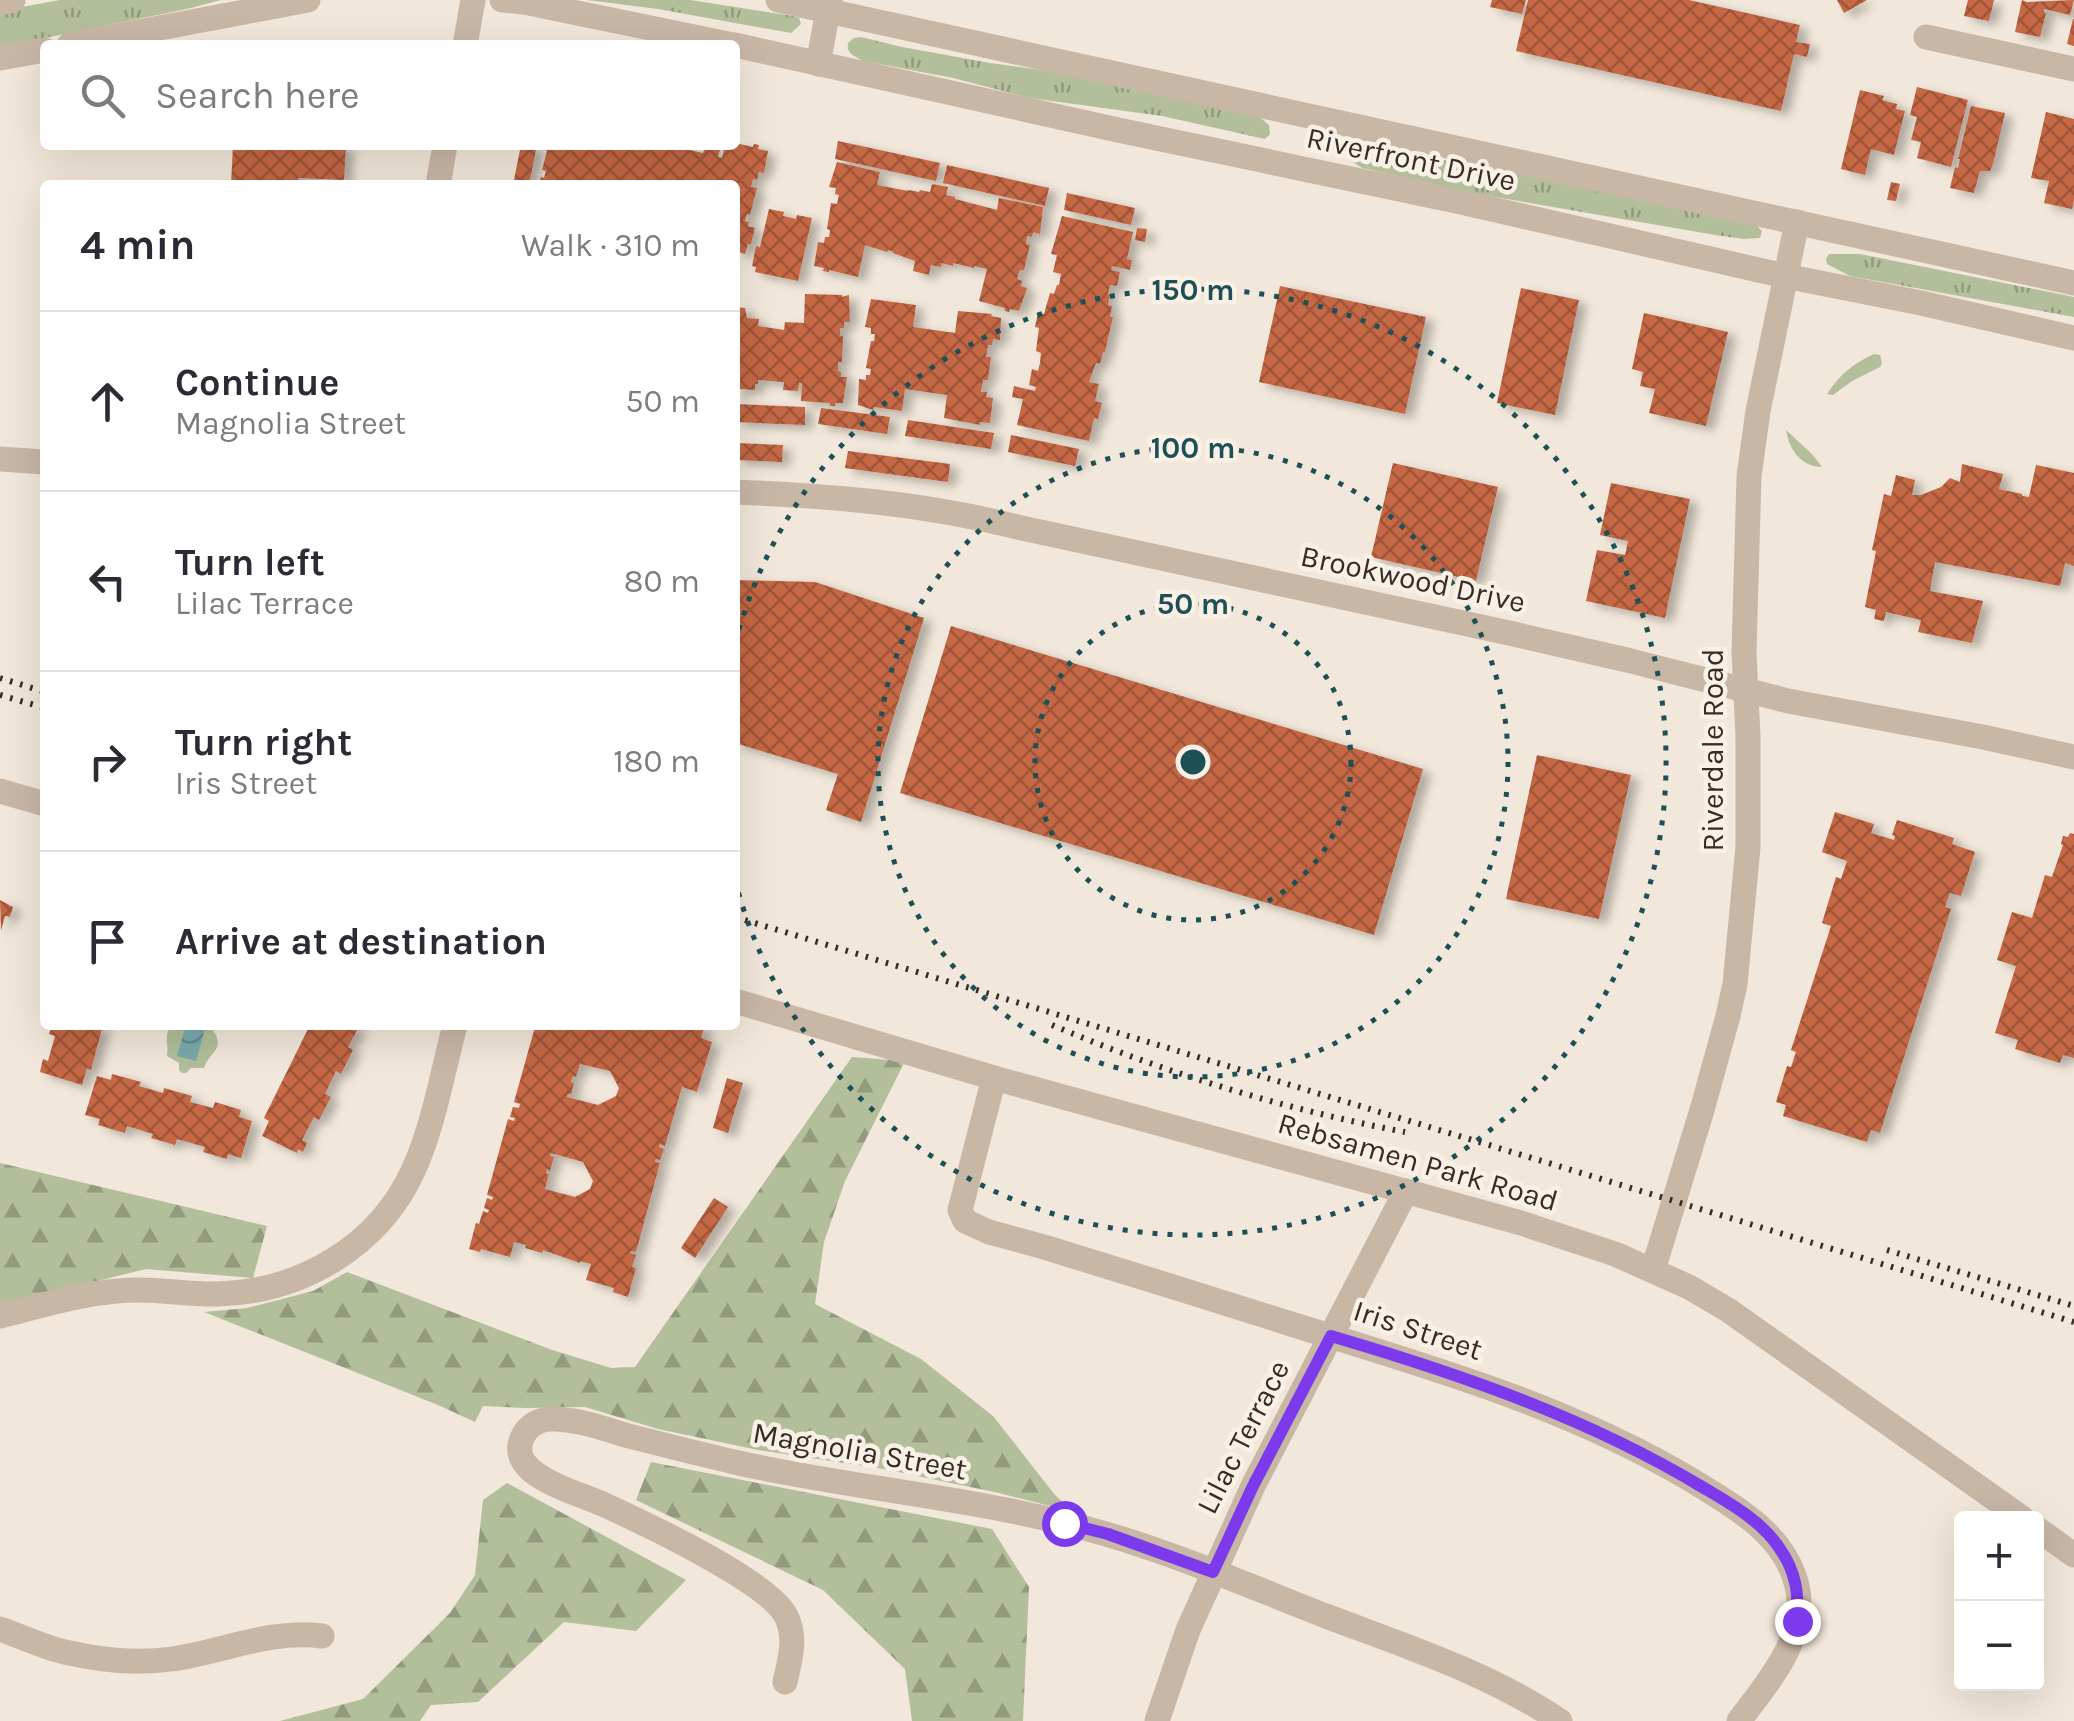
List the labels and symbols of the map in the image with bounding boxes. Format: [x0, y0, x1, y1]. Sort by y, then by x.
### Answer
street label: Riverfront Drive [1303, 119, 1519, 199]
text: 150 m [1151, 272, 1235, 308]
text: 100 m [1151, 430, 1235, 466]
street label: Brookwood Drive [1297, 538, 1529, 620]
text: 50 m [1157, 586, 1229, 622]
street label: Riverdale Road [1695, 649, 1731, 851]
centre of rings [1175, 744, 1211, 780]
street label: Rebsamen Park Road [1274, 1105, 1562, 1219]
street label: Iris Street [1349, 1292, 1487, 1368]
street label: Lilac Terrace [1189, 1354, 1297, 1520]
street label: Magnolia Street [750, 1414, 970, 1488]
route start [1042, 1501, 1088, 1547]
route end [1775, 1599, 1821, 1645]

